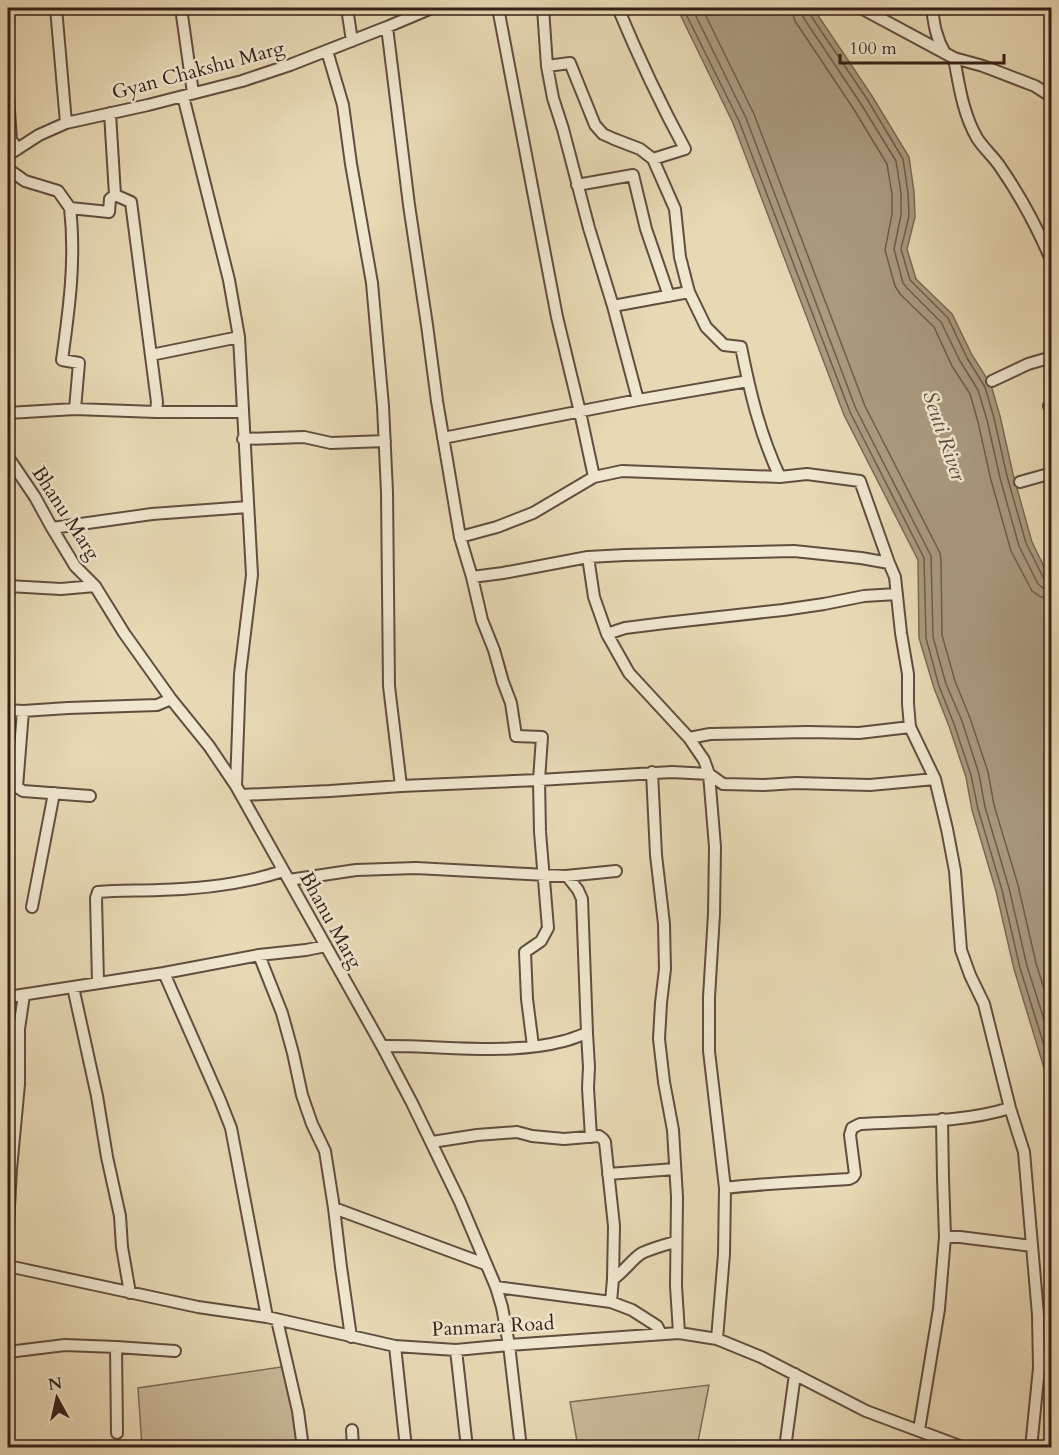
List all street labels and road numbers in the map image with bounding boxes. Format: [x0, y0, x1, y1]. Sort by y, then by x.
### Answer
street label: Gyan Chakshu Marg [109, 34, 288, 106]
street label: Bhanu Marg [26, 461, 107, 566]
street label: Bhanu Marg [293, 867, 369, 974]
street label: Panmara Road [431, 1309, 555, 1343]

